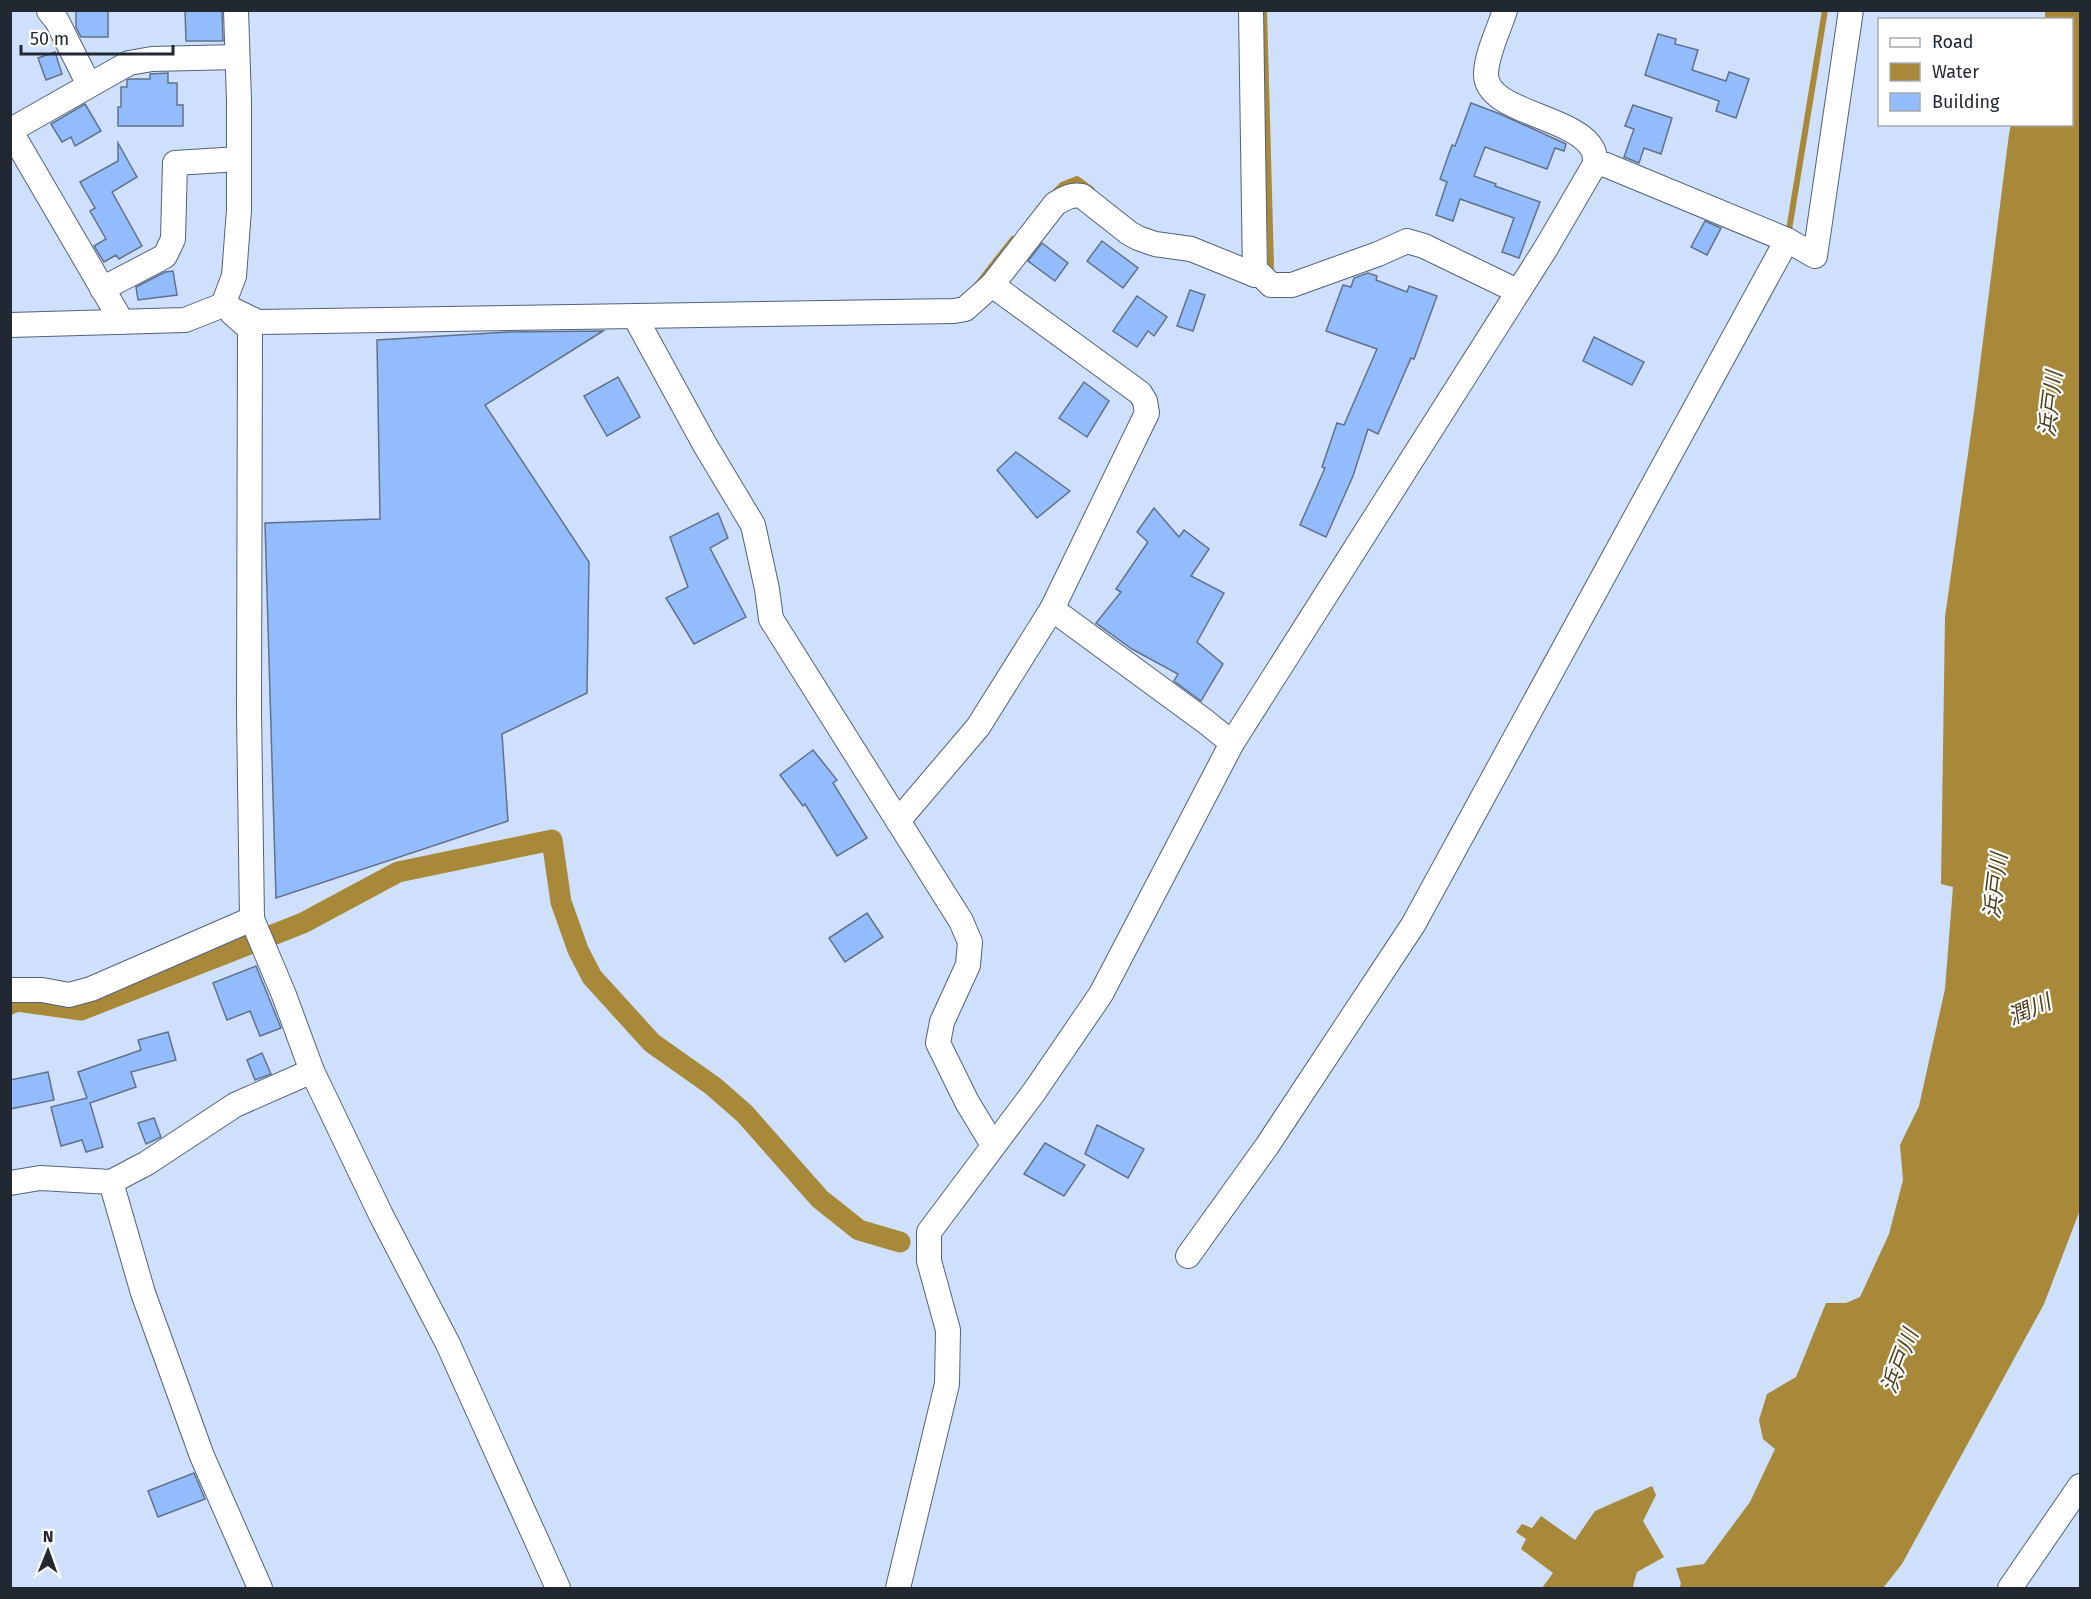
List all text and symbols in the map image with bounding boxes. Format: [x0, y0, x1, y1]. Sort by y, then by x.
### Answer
scale bar [21, 18, 172, 56]
legend [1878, 18, 2073, 126]
text: 50 m [30, 28, 69, 50]
text: Road [1932, 31, 1974, 53]
text: Water [1932, 61, 1979, 83]
text: Building [1932, 91, 2000, 113]
water label: 浜戸川 [2033, 368, 2068, 438]
water label: 浜戸川 [1978, 850, 2013, 920]
water label: 潤川 [2004, 988, 2057, 1030]
water label: 浜戸川 [1875, 1324, 1925, 1397]
north arrow [18, 1521, 78, 1581]
text: N [43, 1527, 54, 1546]

